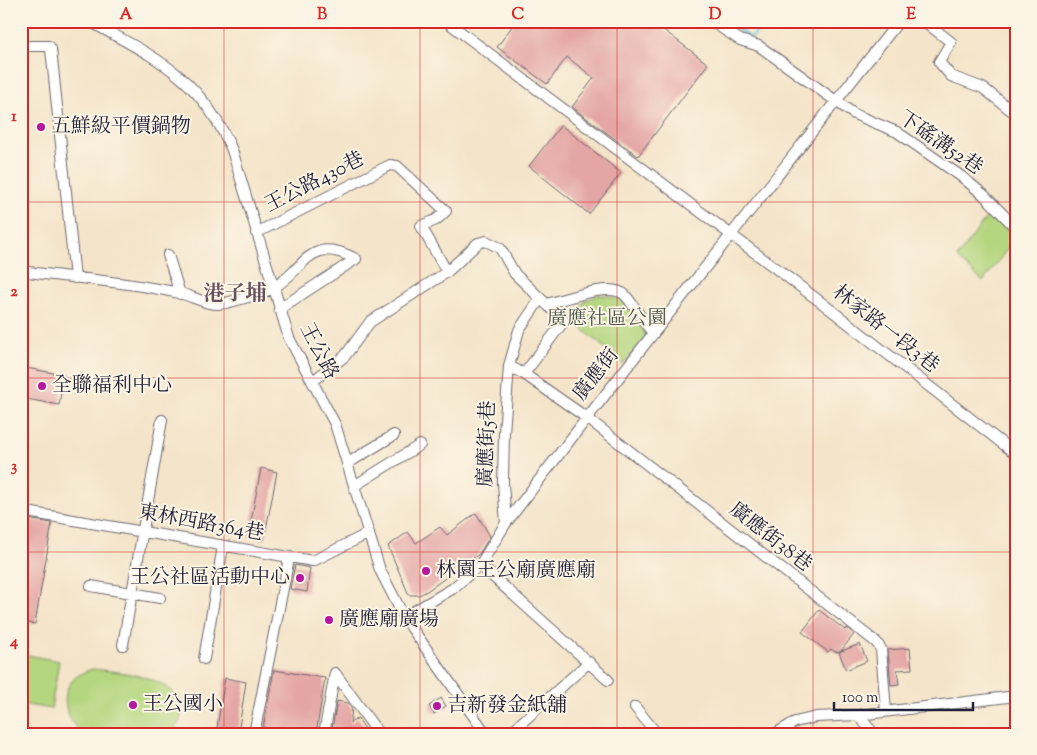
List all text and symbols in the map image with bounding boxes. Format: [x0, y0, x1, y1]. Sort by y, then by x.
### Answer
text: A [120, 4, 133, 27]
text: B [317, 4, 327, 27]
text: C [512, 4, 525, 27]
text: D [709, 4, 722, 27]
text: E [906, 4, 916, 27]
street label: 下磘溝52巷 [892, 105, 988, 183]
text: 1 [11, 106, 17, 129]
place label: 五鮮級平價鍋物 [51, 113, 191, 142]
marker: 五鮮級平價鍋物 [35, 121, 47, 133]
street label: 王公路430巷 [260, 145, 370, 221]
street label: 林家路一段3巷 [826, 279, 944, 381]
district label: 港子埔 [204, 280, 267, 310]
text: 2 [10, 281, 18, 304]
park label: 廣應社區公園 [547, 305, 667, 334]
street label: 王公路 [291, 319, 345, 385]
street label: 廣應街 [567, 342, 627, 408]
place label: 全聯福利中心 [52, 372, 172, 401]
marker: 全聯福利中心 [36, 380, 48, 392]
street label: 廣應街5巷 [472, 400, 504, 488]
text: 3 [11, 456, 18, 479]
street label: 廣應街38巷 [722, 496, 818, 580]
street label: 東林西路364巷 [136, 499, 266, 549]
place label: 林園王公廟廣應廟 [436, 557, 596, 586]
place label: 王公社區活動中心 [130, 564, 290, 593]
marker: 林園王公廟廣應廟 [420, 565, 432, 577]
marker: 王公社區活動中心 [294, 572, 306, 584]
place label: 廣應廟廣場 [339, 606, 439, 635]
marker: 廣應廟廣場 [323, 614, 335, 626]
text: 4 [9, 631, 18, 654]
scale bar [834, 680, 973, 712]
text: 100 m [842, 688, 879, 709]
place label: 王公國小 [143, 691, 223, 720]
place label: 吉新發金紙舖 [447, 692, 567, 721]
marker: 王公國小 [127, 699, 139, 711]
marker: 吉新發金紙舖 [431, 700, 443, 712]

